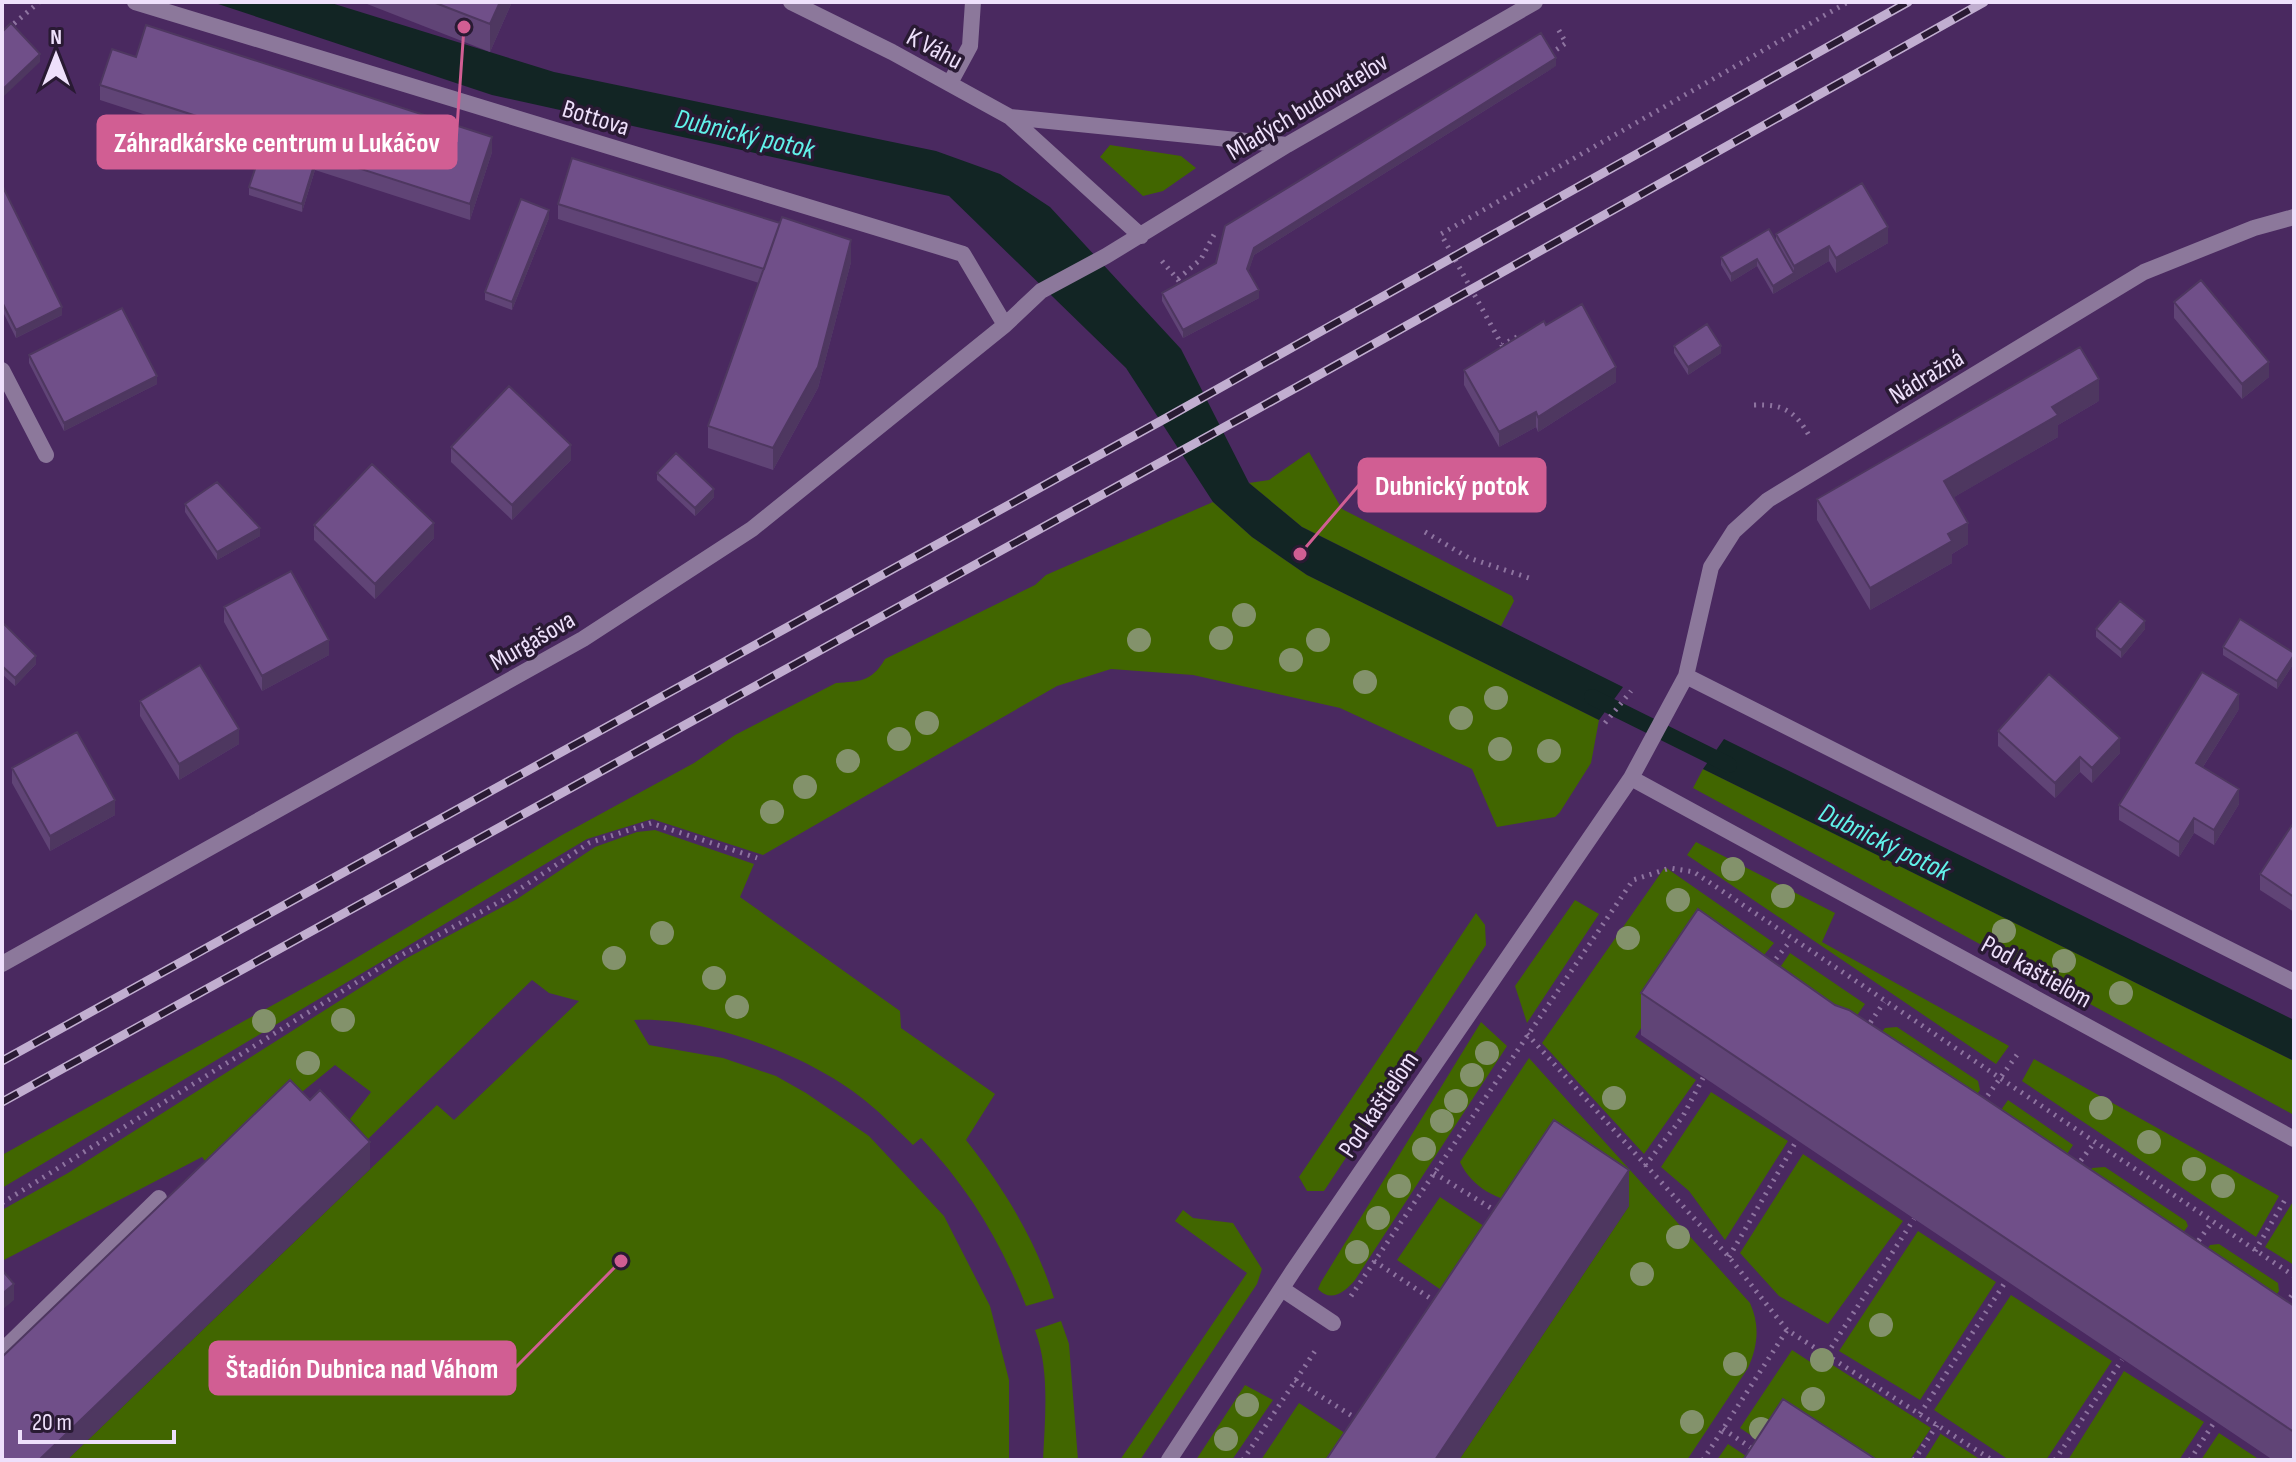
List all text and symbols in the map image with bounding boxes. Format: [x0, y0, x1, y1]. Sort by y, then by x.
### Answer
north arrow [16, 16, 96, 96]
street label: K Váhu [901, 22, 968, 77]
text: N [50, 24, 62, 51]
street label: Mladých budovateľov [1221, 47, 1394, 168]
street label: Bottova [558, 94, 633, 143]
water label: Dubnický potok [672, 102, 819, 167]
callout: Záhradkárske centrum u Lukáčov [98, 116, 456, 168]
text: Záhradkárske centrum u Lukáčov [114, 127, 440, 160]
street label: Nádražná [1884, 343, 1970, 412]
callout: Dubnický potok [1359, 459, 1545, 511]
text: Dubnický potok [1375, 470, 1529, 503]
street label: Murgašova [485, 605, 581, 678]
water label: Dubnický potok [1813, 796, 1957, 889]
street label: Pod kaštieľom [1976, 929, 2097, 1015]
street label: Pod kaštieľom [1332, 1046, 1426, 1164]
callout: Štadión Dubnica nad Váhom [210, 1342, 515, 1394]
text: Štadión Dubnica nad Váhom [226, 1353, 498, 1386]
scale bar [20, 1394, 174, 1444]
text: 20 m [32, 1408, 72, 1437]

